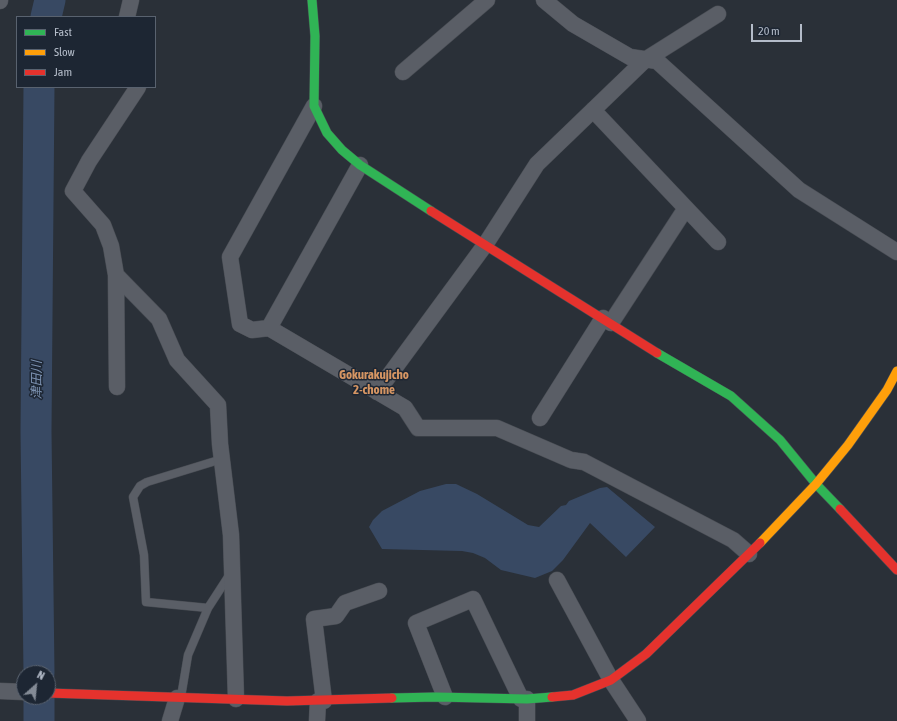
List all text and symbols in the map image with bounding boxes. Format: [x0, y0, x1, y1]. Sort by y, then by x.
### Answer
legend [16, 16, 156, 88]
scale bar [753, 16, 804, 42]
text: 20 m [758, 24, 780, 38]
text: Fast [54, 25, 72, 39]
text: Slow [54, 45, 75, 59]
text: Jam [54, 65, 72, 79]
water label: 津田川 [29, 361, 45, 399]
district label: Gokurakujicho 2-chome [339, 367, 409, 398]
north arrow [16, 665, 56, 705]
text: N [35, 668, 47, 682]

